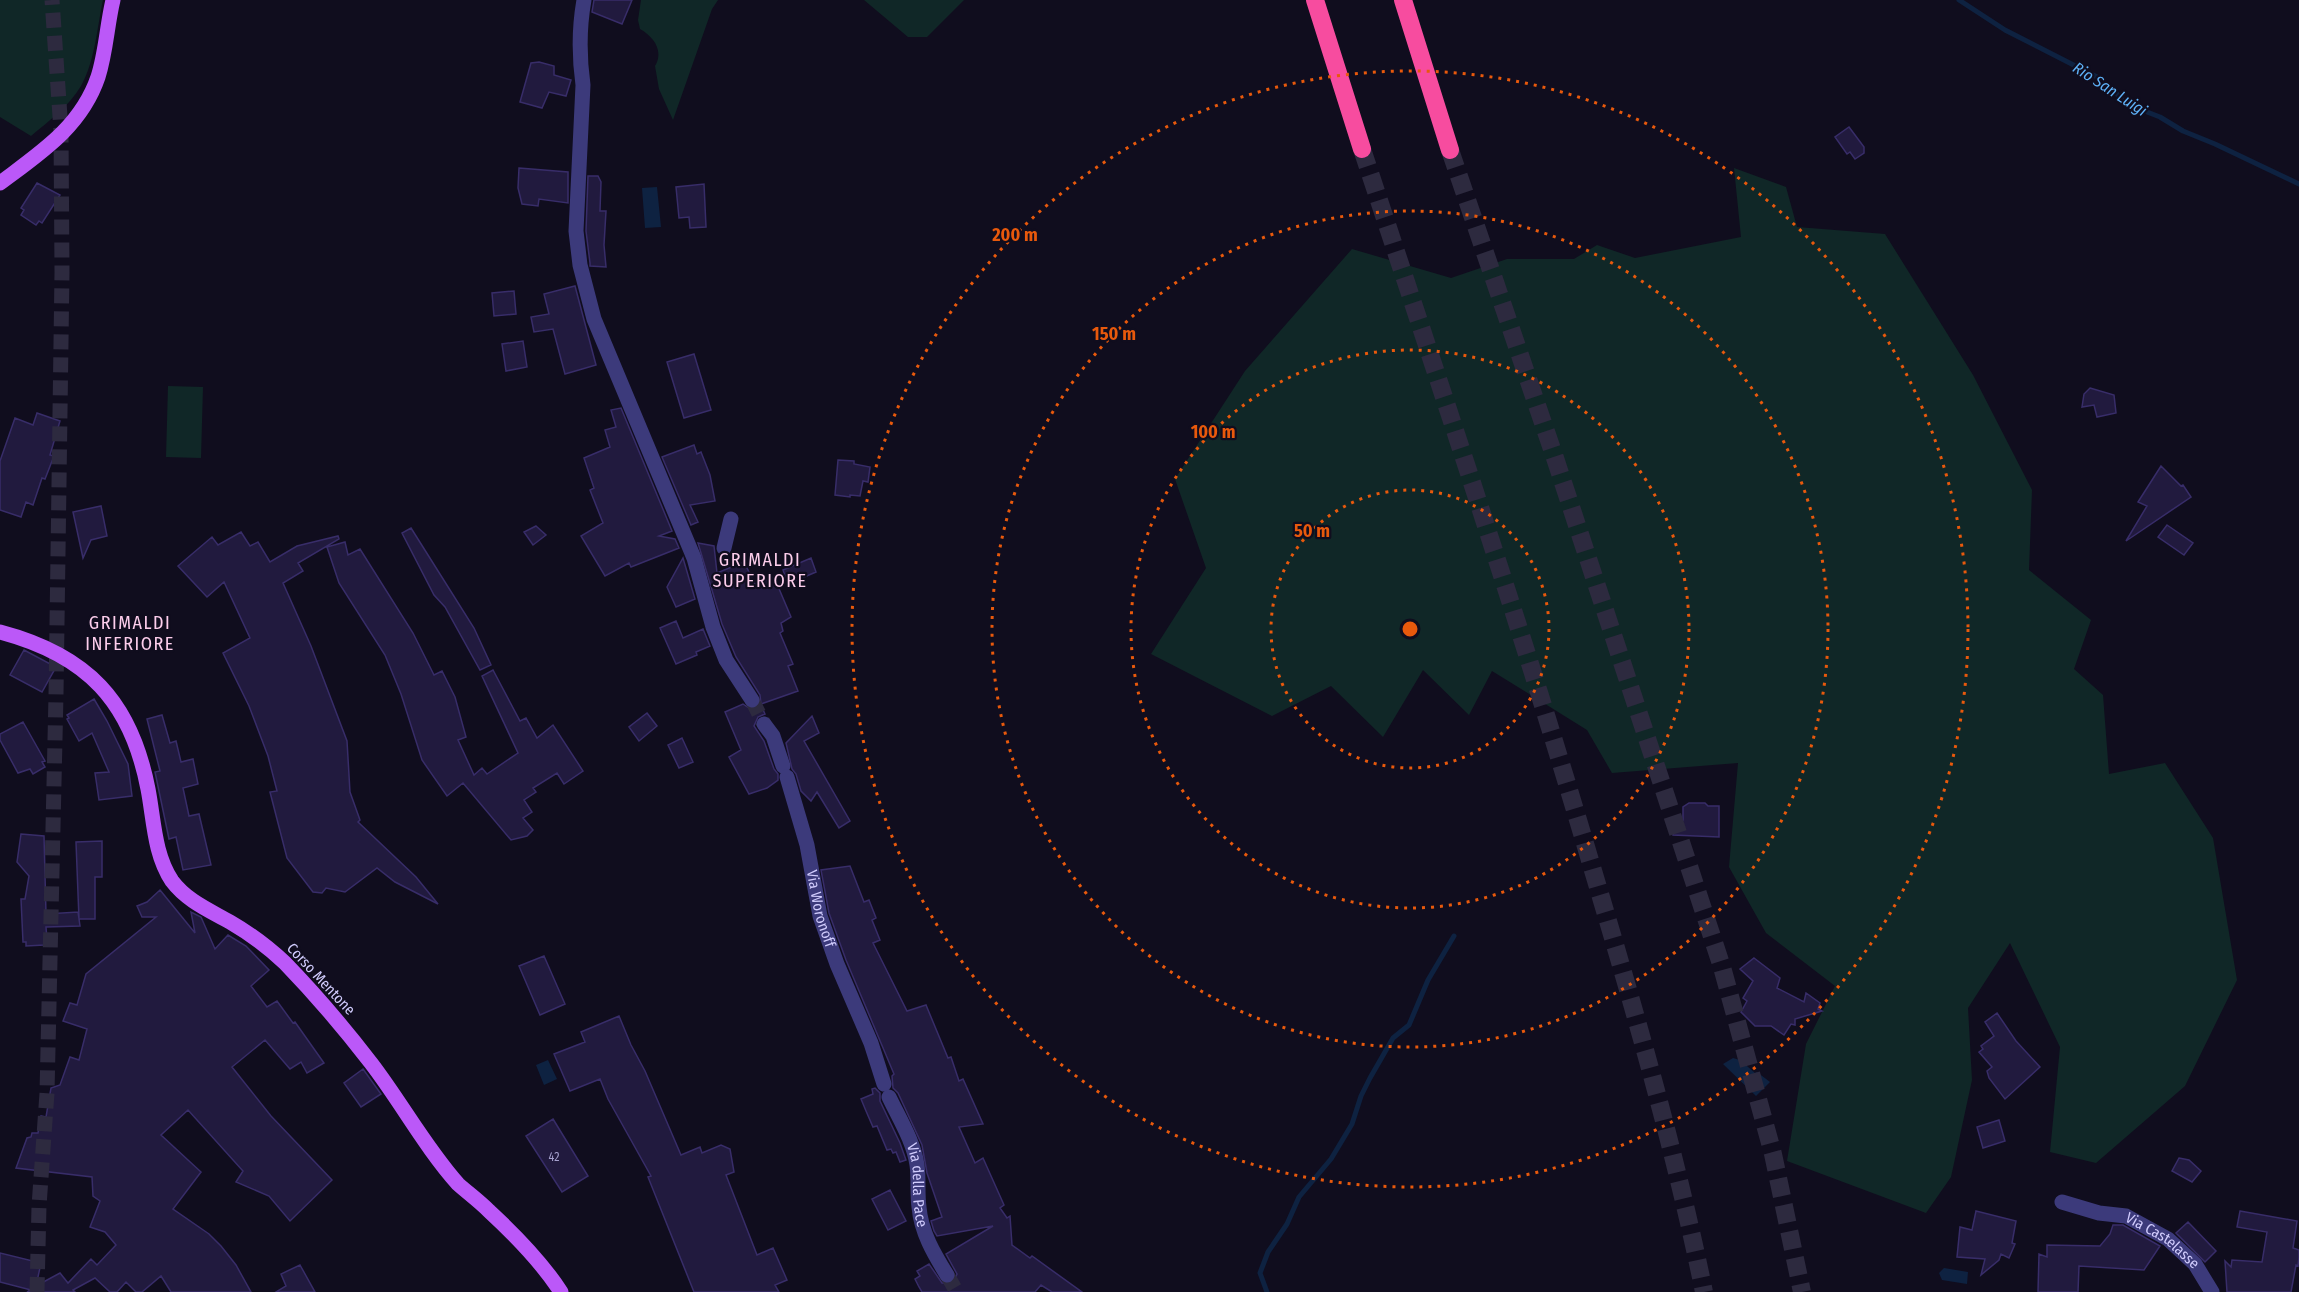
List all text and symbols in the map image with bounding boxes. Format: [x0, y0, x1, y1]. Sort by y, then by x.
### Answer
water label: Rio San Luigi [2069, 58, 2151, 120]
text: 200 m [991, 224, 1038, 246]
text: 150 m [1092, 323, 1136, 345]
text: 100 m [1191, 421, 1235, 443]
text: 50 m [1294, 520, 1330, 542]
district label: GRIMALDI SUPERIORE [713, 549, 807, 592]
district label: GRIMALDI INFERIORE [85, 612, 175, 655]
centre of rings [1400, 619, 1420, 639]
street label: Via Woronoff [803, 869, 840, 951]
street label: Corso Mentone [283, 939, 359, 1019]
street label: Via della Pace [903, 1141, 932, 1229]
house number: 42 [549, 1150, 559, 1164]
street label: Via Castelasse [2122, 1209, 2203, 1273]

